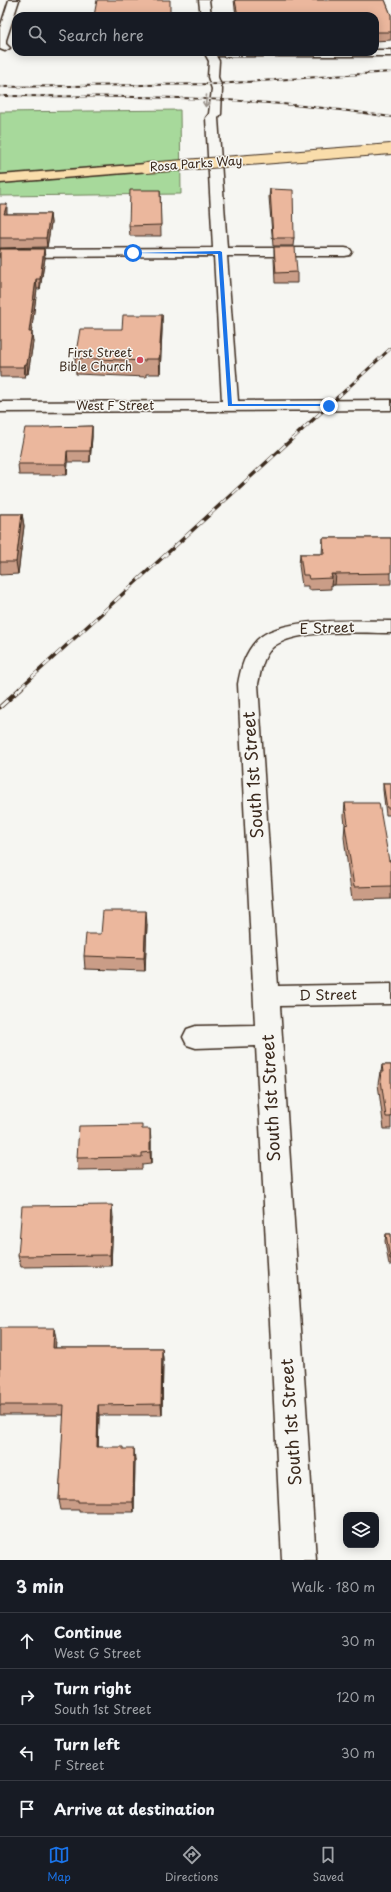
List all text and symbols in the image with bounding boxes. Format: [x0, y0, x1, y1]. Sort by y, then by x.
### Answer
search box [12, 12, 379, 56]
icon: search [26, 23, 48, 45]
text: Search here [58, 23, 144, 46]
one-way arrow [202, 94, 210, 107]
street label: Rosa Parks Way [149, 151, 243, 175]
route start [124, 244, 142, 262]
place label: First Street Bible Church [59, 343, 132, 375]
marker: First Street Bible Church [135, 355, 145, 365]
street label: West F Street [76, 396, 154, 414]
route end [320, 397, 338, 415]
street label: E Street [299, 616, 355, 639]
street label: South 1st Street [235, 711, 269, 839]
street label: D Street [299, 983, 357, 1006]
street label: South 1st Street [254, 1034, 286, 1162]
street label: South 1st Street [273, 1358, 307, 1486]
map controls [343, 1512, 379, 1548]
button: layers [343, 1512, 379, 1548]
text: 3 min [16, 1573, 64, 1599]
text: Walk · 180 m [292, 1577, 375, 1596]
text: Continue [54, 1620, 122, 1643]
icon: ahead [16, 1630, 38, 1652]
text: 30 m [341, 1631, 375, 1650]
text: West G Street [54, 1643, 141, 1662]
text: Turn right [54, 1676, 131, 1699]
icon: right [16, 1686, 38, 1708]
text: 120 m [336, 1687, 375, 1706]
text: South 1st Street [54, 1699, 151, 1718]
text: Turn left [54, 1732, 120, 1755]
icon: left [16, 1742, 38, 1764]
text: 30 m [341, 1743, 375, 1762]
text: F Street [54, 1755, 104, 1774]
text: Arrive at destination [54, 1797, 215, 1820]
icon: arrive [16, 1798, 38, 1820]
tab: Map [47, 1844, 71, 1885]
tab: Directions [165, 1844, 218, 1885]
tab: Saved [313, 1844, 344, 1885]

